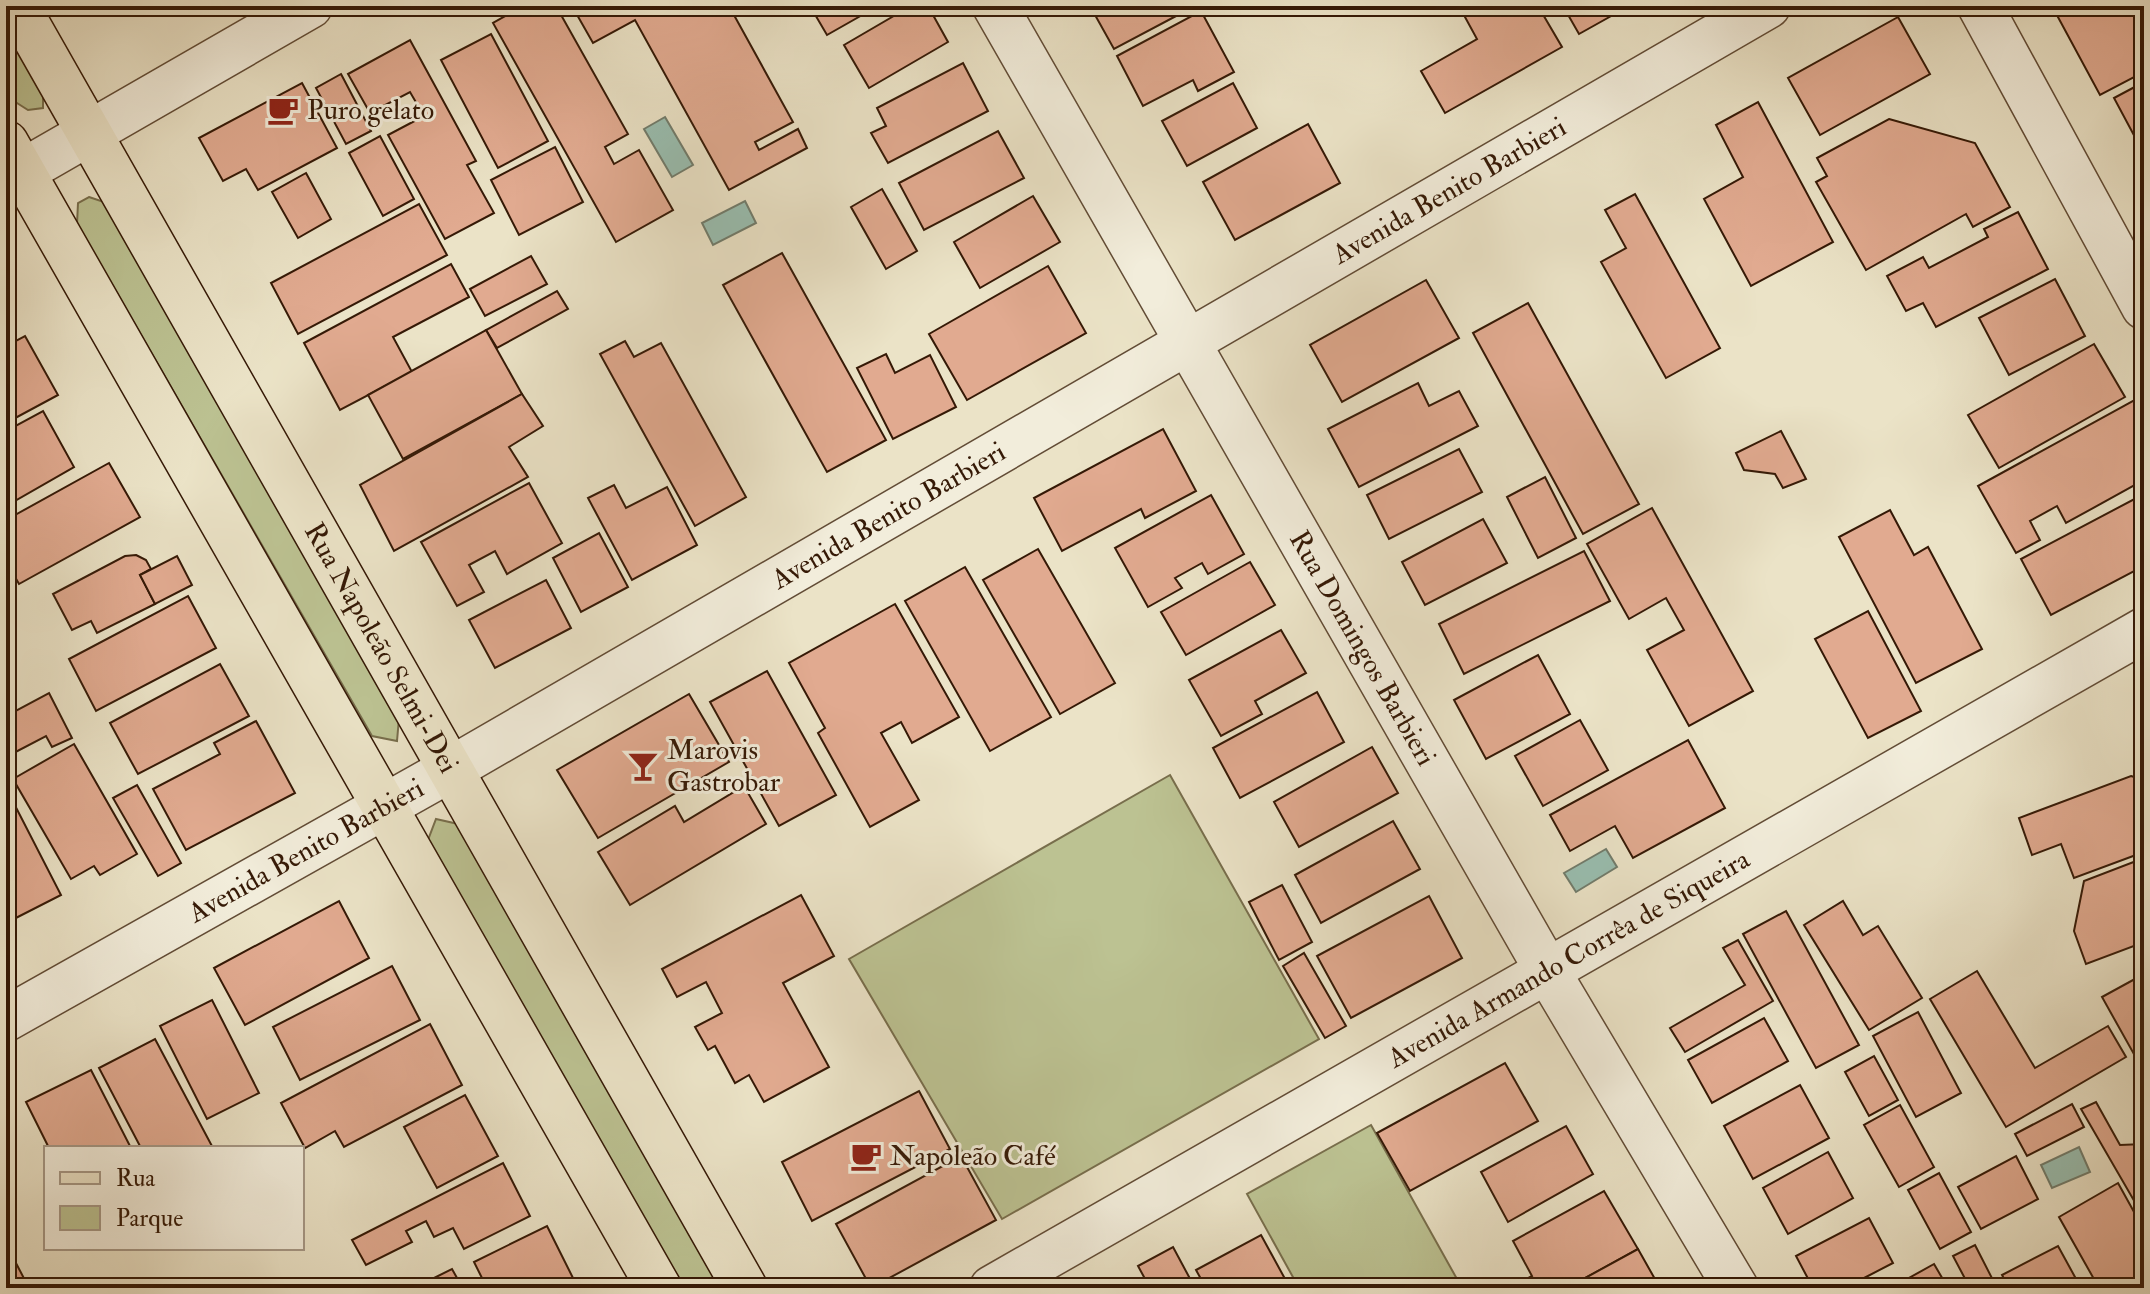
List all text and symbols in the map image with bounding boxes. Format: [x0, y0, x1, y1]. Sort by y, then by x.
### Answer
cafe icon: Puro gelato [266, 93, 300, 127]
place label: Puro gelato [307, 93, 434, 128]
street label: Avenida Benito Barbieri [1325, 109, 1572, 273]
street label: Avenida Benito Barbieri [764, 434, 1012, 598]
street label: Rua Napoleão Selmi-Dei [297, 516, 466, 779]
street label: Rua Domingos Barbieri [1282, 524, 1444, 772]
place label: Marovis Gastrobar [667, 733, 781, 800]
bar icon: Marovis Gastrobar [626, 749, 660, 783]
street label: Avenida Benito Barbieri [181, 770, 430, 931]
street label: Avenida Armando Corrêa de Siqueira [1381, 841, 1756, 1076]
cafe icon: Napoleão Café [849, 1139, 883, 1173]
place label: Napoleão Café [890, 1139, 1056, 1174]
legend [44, 1146, 304, 1250]
text: Rua [116, 1163, 156, 1194]
text: Parque [116, 1203, 183, 1234]

